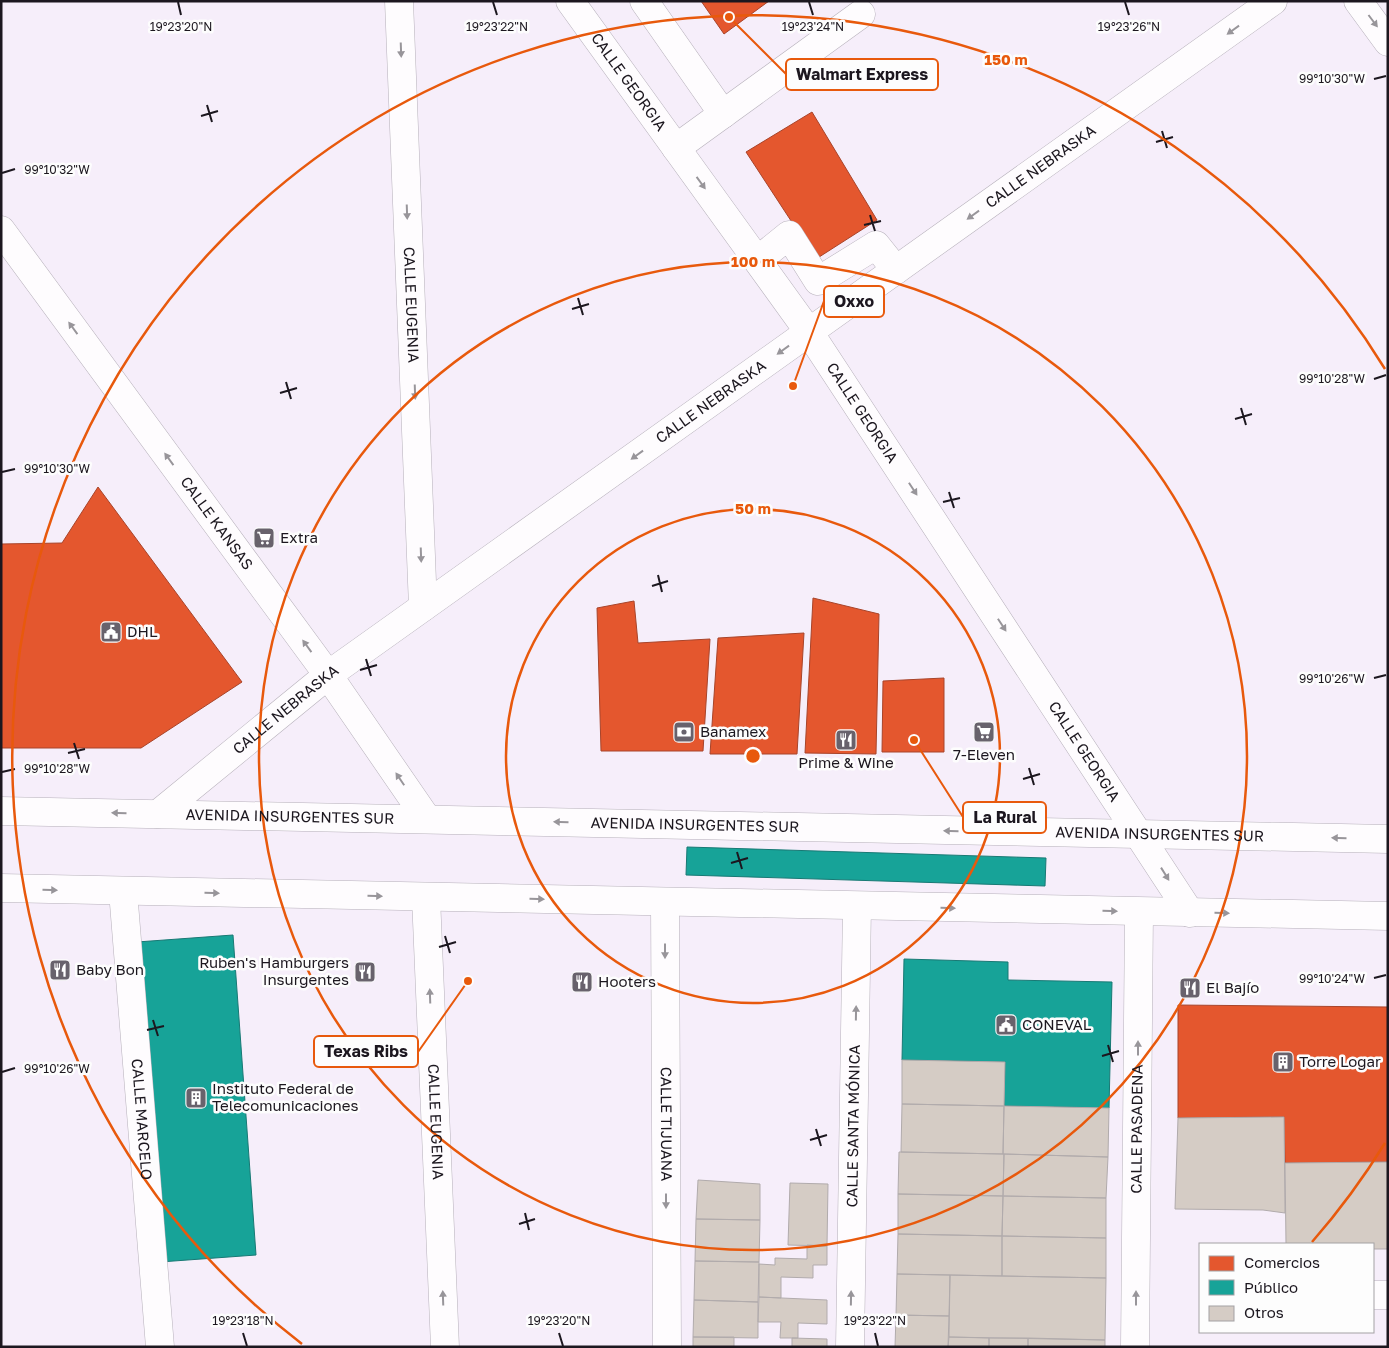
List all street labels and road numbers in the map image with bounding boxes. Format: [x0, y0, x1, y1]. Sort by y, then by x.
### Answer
street label: CALLE GEORGIA [588, 29, 671, 134]
street label: CALLE NEBRASKA [982, 120, 1099, 211]
street label: CALLE EUGENIA [401, 246, 423, 363]
street label: CALLE NEBRASKA [652, 356, 769, 446]
street label: CALLE GEORGIA [823, 359, 902, 466]
street label: CALLE KANSAS [177, 473, 257, 573]
street label: CALLE NEBRASKA [229, 661, 342, 757]
street label: CALLE GEORGIA [1046, 697, 1124, 805]
street label: AVENIDA INSURGENTES SUR [185, 805, 394, 827]
street label: AVENIDA INSURGENTES SUR [590, 813, 799, 835]
street label: AVENIDA INSURGENTES SUR [1055, 822, 1264, 844]
street label: CALLE SANTA MÓNICA [842, 1044, 863, 1208]
street label: CALLE MARCELO [129, 1058, 156, 1181]
street label: CALLE EUGENIA [425, 1063, 448, 1180]
street label: CALLE PASADENA [1126, 1064, 1146, 1194]
street label: CALLE TIJUANA [658, 1067, 676, 1181]

